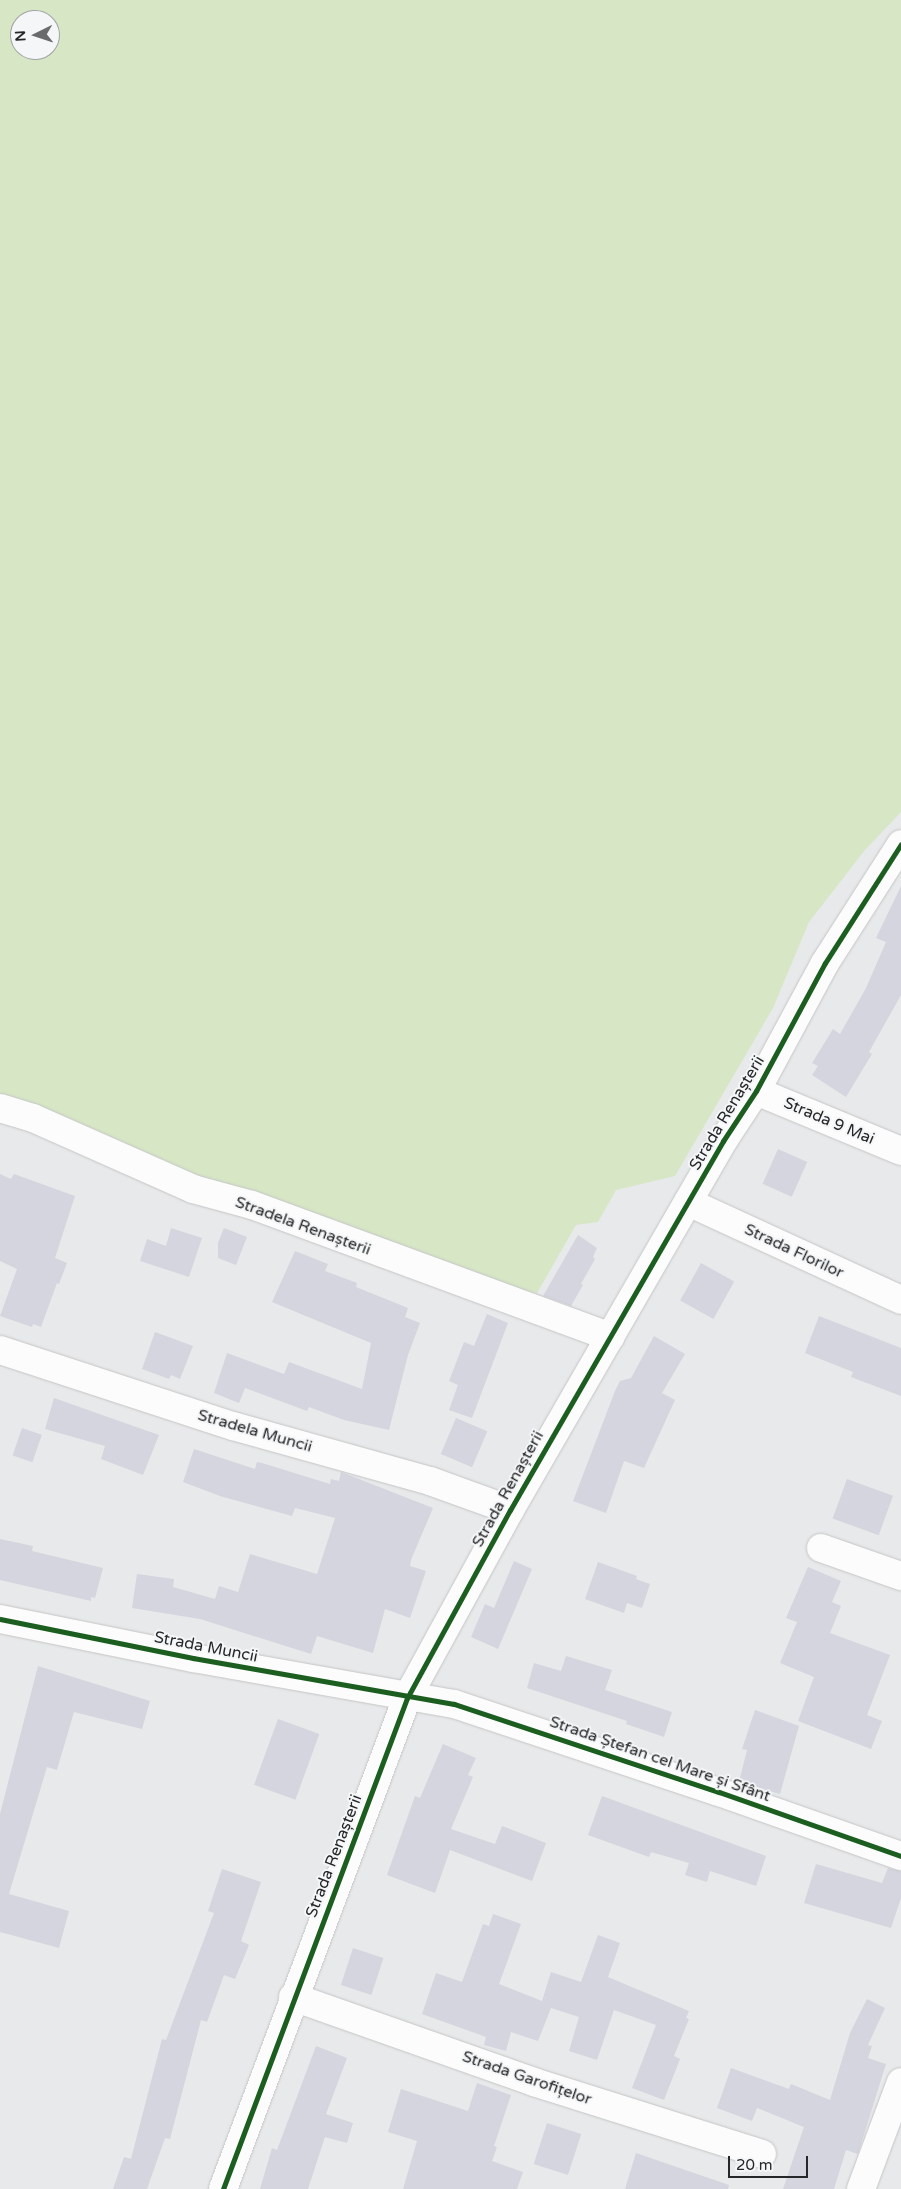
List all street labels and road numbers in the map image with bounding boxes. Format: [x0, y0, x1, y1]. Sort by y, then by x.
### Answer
street label: Strada Renașterii [685, 1052, 769, 1174]
street label: Strada 9 Mai [781, 1093, 877, 1149]
street label: Stradela Renașterii [233, 1193, 373, 1259]
street label: Strada Florilor [741, 1220, 847, 1282]
street label: Stradela Muncii [196, 1405, 314, 1457]
street label: Strada Renașterii [468, 1428, 548, 1550]
street label: Strada Muncii [153, 1628, 259, 1666]
street label: Strada Ștefan cel Mare și Sfânt [547, 1712, 773, 1806]
street label: Strada Renașterii [302, 1792, 366, 1920]
street label: Strada Garofițelor [460, 2047, 594, 2109]

